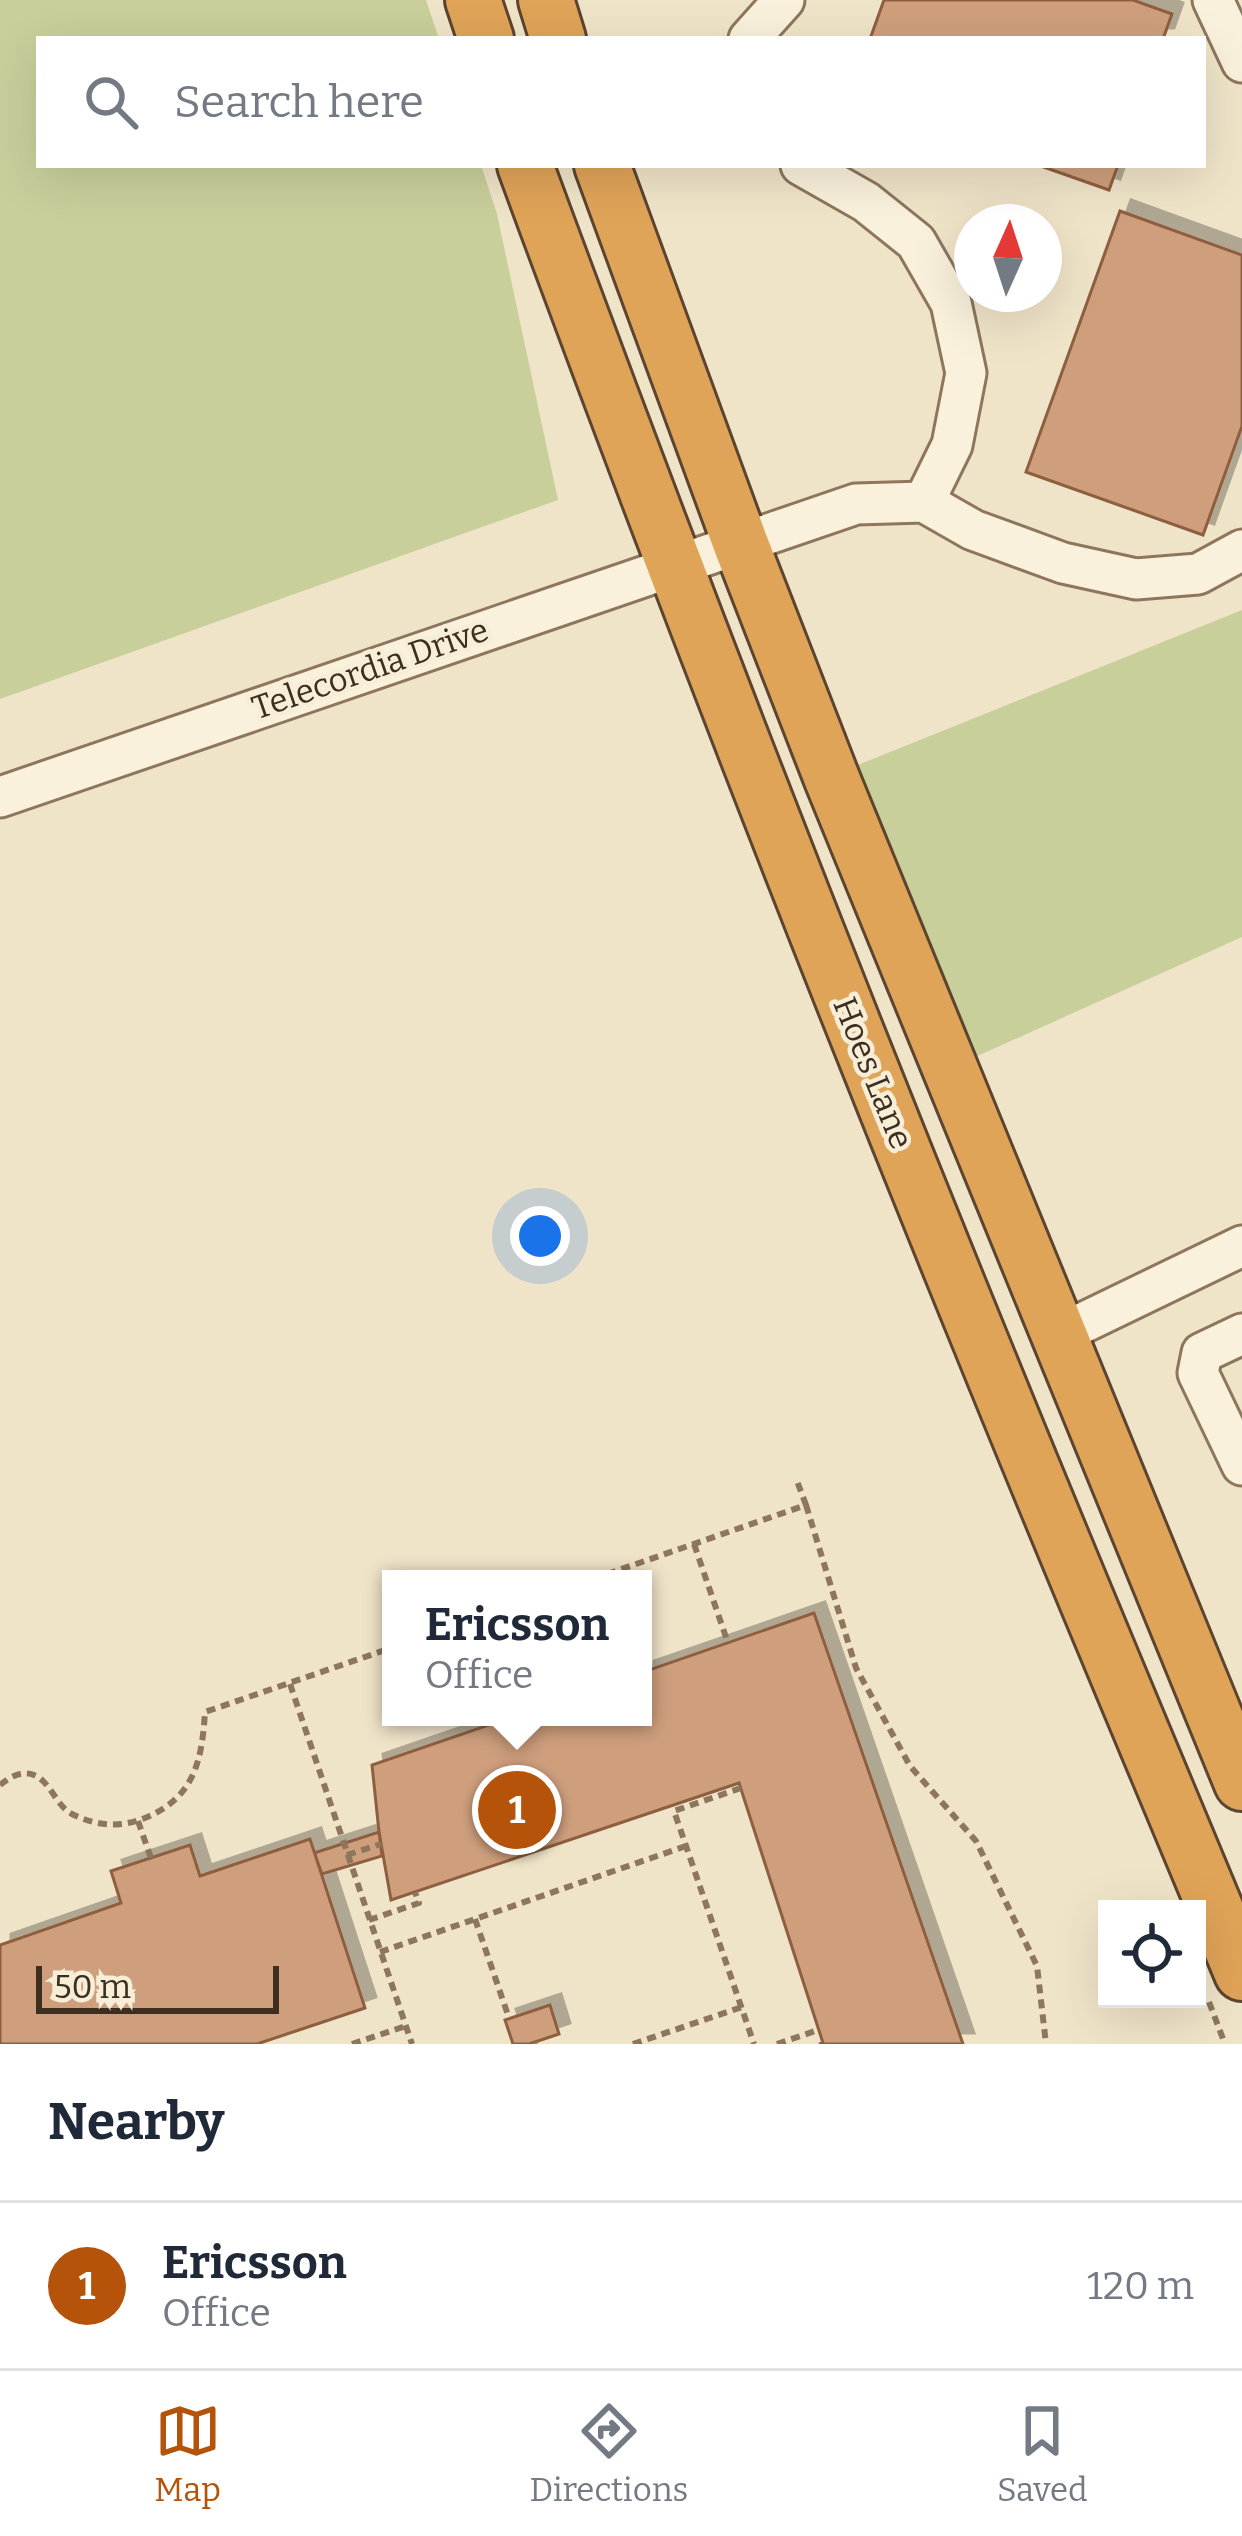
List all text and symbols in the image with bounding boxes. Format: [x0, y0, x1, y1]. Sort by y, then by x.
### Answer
search box [36, 36, 1206, 168]
icon: search [78, 69, 144, 135]
text: Search here [174, 75, 424, 129]
north arrow [954, 204, 1062, 312]
street label: Telecordia Drive [247, 610, 493, 728]
street label: Hoes Lane [825, 991, 921, 1155]
your location [510, 1206, 570, 1266]
popup [382, 1570, 652, 1726]
text: Ericsson [425, 1598, 609, 1652]
text: Office [425, 1652, 533, 1698]
pin: 1 [478, 1765, 556, 1855]
map controls [1098, 1900, 1206, 2008]
button: locate [1098, 1900, 1206, 2008]
scale bar [36, 1960, 279, 2013]
text: 50 m [54, 1967, 131, 2007]
text: Nearby [48, 2091, 224, 2153]
text: Ericsson [162, 2236, 347, 2290]
text: 1 [79, 2263, 95, 2309]
text: 120 m [1087, 2263, 1194, 2309]
text: Office [162, 2290, 271, 2336]
tab: Map [154, 2398, 221, 2510]
tab: Directions [530, 2398, 688, 2510]
tab: Saved [997, 2398, 1088, 2510]

